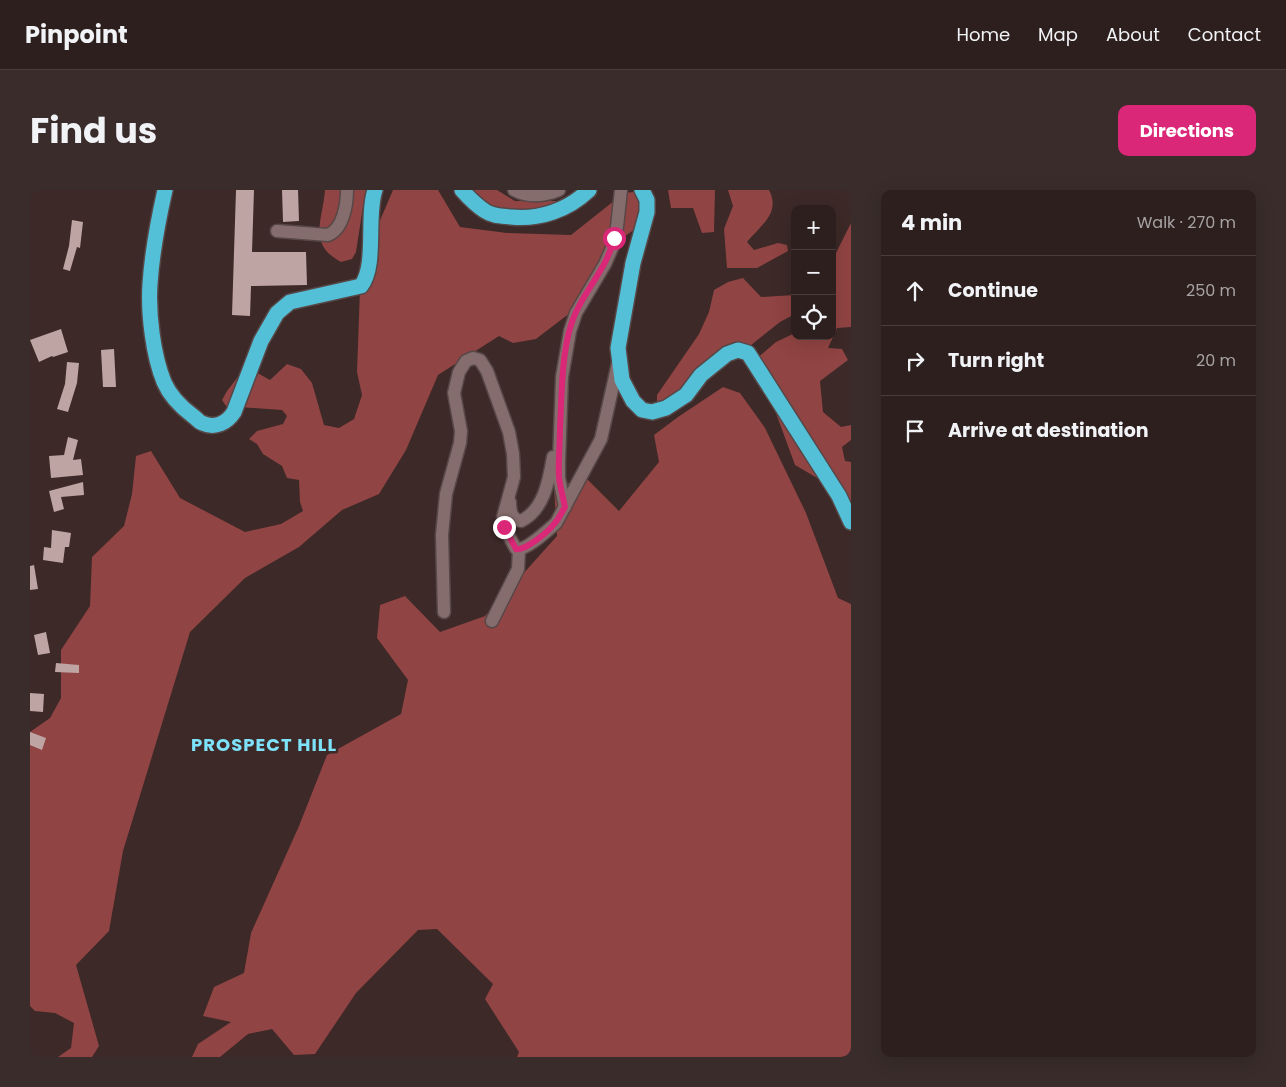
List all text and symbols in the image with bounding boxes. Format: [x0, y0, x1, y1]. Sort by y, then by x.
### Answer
text: Pinpoint [25, 18, 128, 51]
text: Home [956, 22, 1010, 47]
text: Map [1038, 22, 1078, 47]
text: About [1106, 22, 1160, 47]
text: Contact [1188, 22, 1261, 47]
button: Directions [1118, 105, 1256, 156]
text: Find us [30, 106, 157, 155]
map controls [791, 205, 836, 340]
button: + [791, 205, 836, 250]
text: 4 min [901, 208, 962, 237]
text: Walk · 270 m [1137, 211, 1236, 234]
route start [603, 227, 626, 250]
button: − [791, 250, 836, 295]
icon: ahead [901, 277, 929, 305]
text: Continue [948, 277, 1038, 304]
text: 250 m [1186, 279, 1236, 302]
button: locate [791, 295, 836, 340]
icon: right [901, 347, 929, 375]
text: Turn right [948, 347, 1044, 374]
text: 20 m [1196, 349, 1236, 372]
icon: arrive [901, 417, 929, 445]
text: Arrive at destination [948, 417, 1149, 444]
route end [493, 516, 516, 539]
district label: PROSPECT HILL [191, 732, 337, 757]

